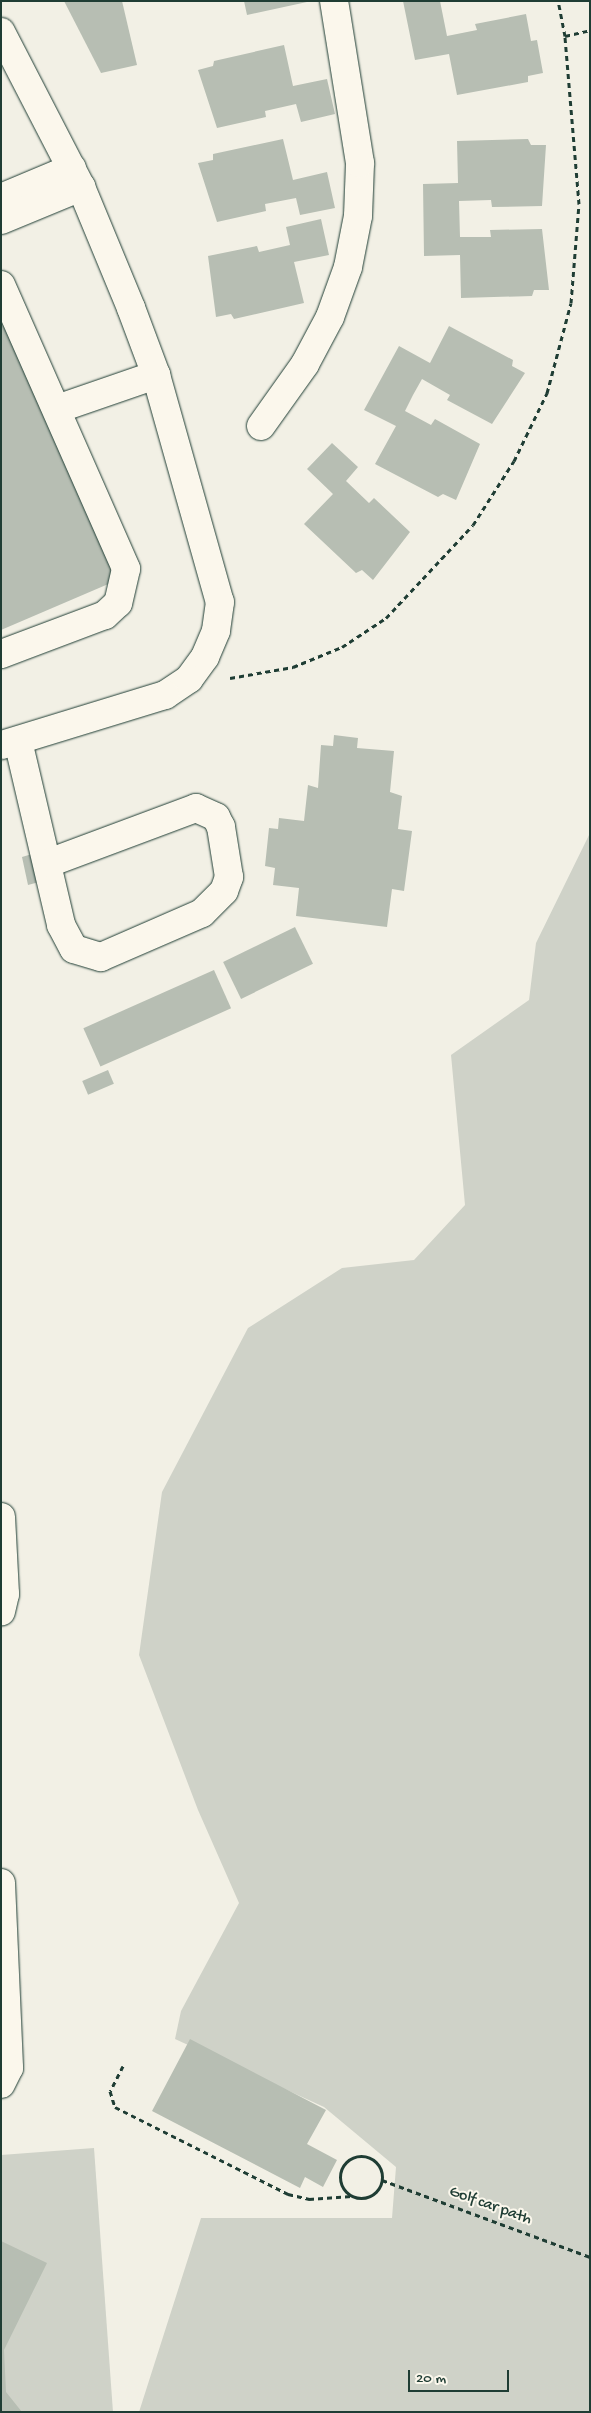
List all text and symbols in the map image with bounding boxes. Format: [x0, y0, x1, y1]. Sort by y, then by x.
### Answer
street label: Golf car path [446, 2183, 534, 2231]
scale bar [411, 2360, 512, 2392]
text: 20 m [416, 2370, 446, 2388]

